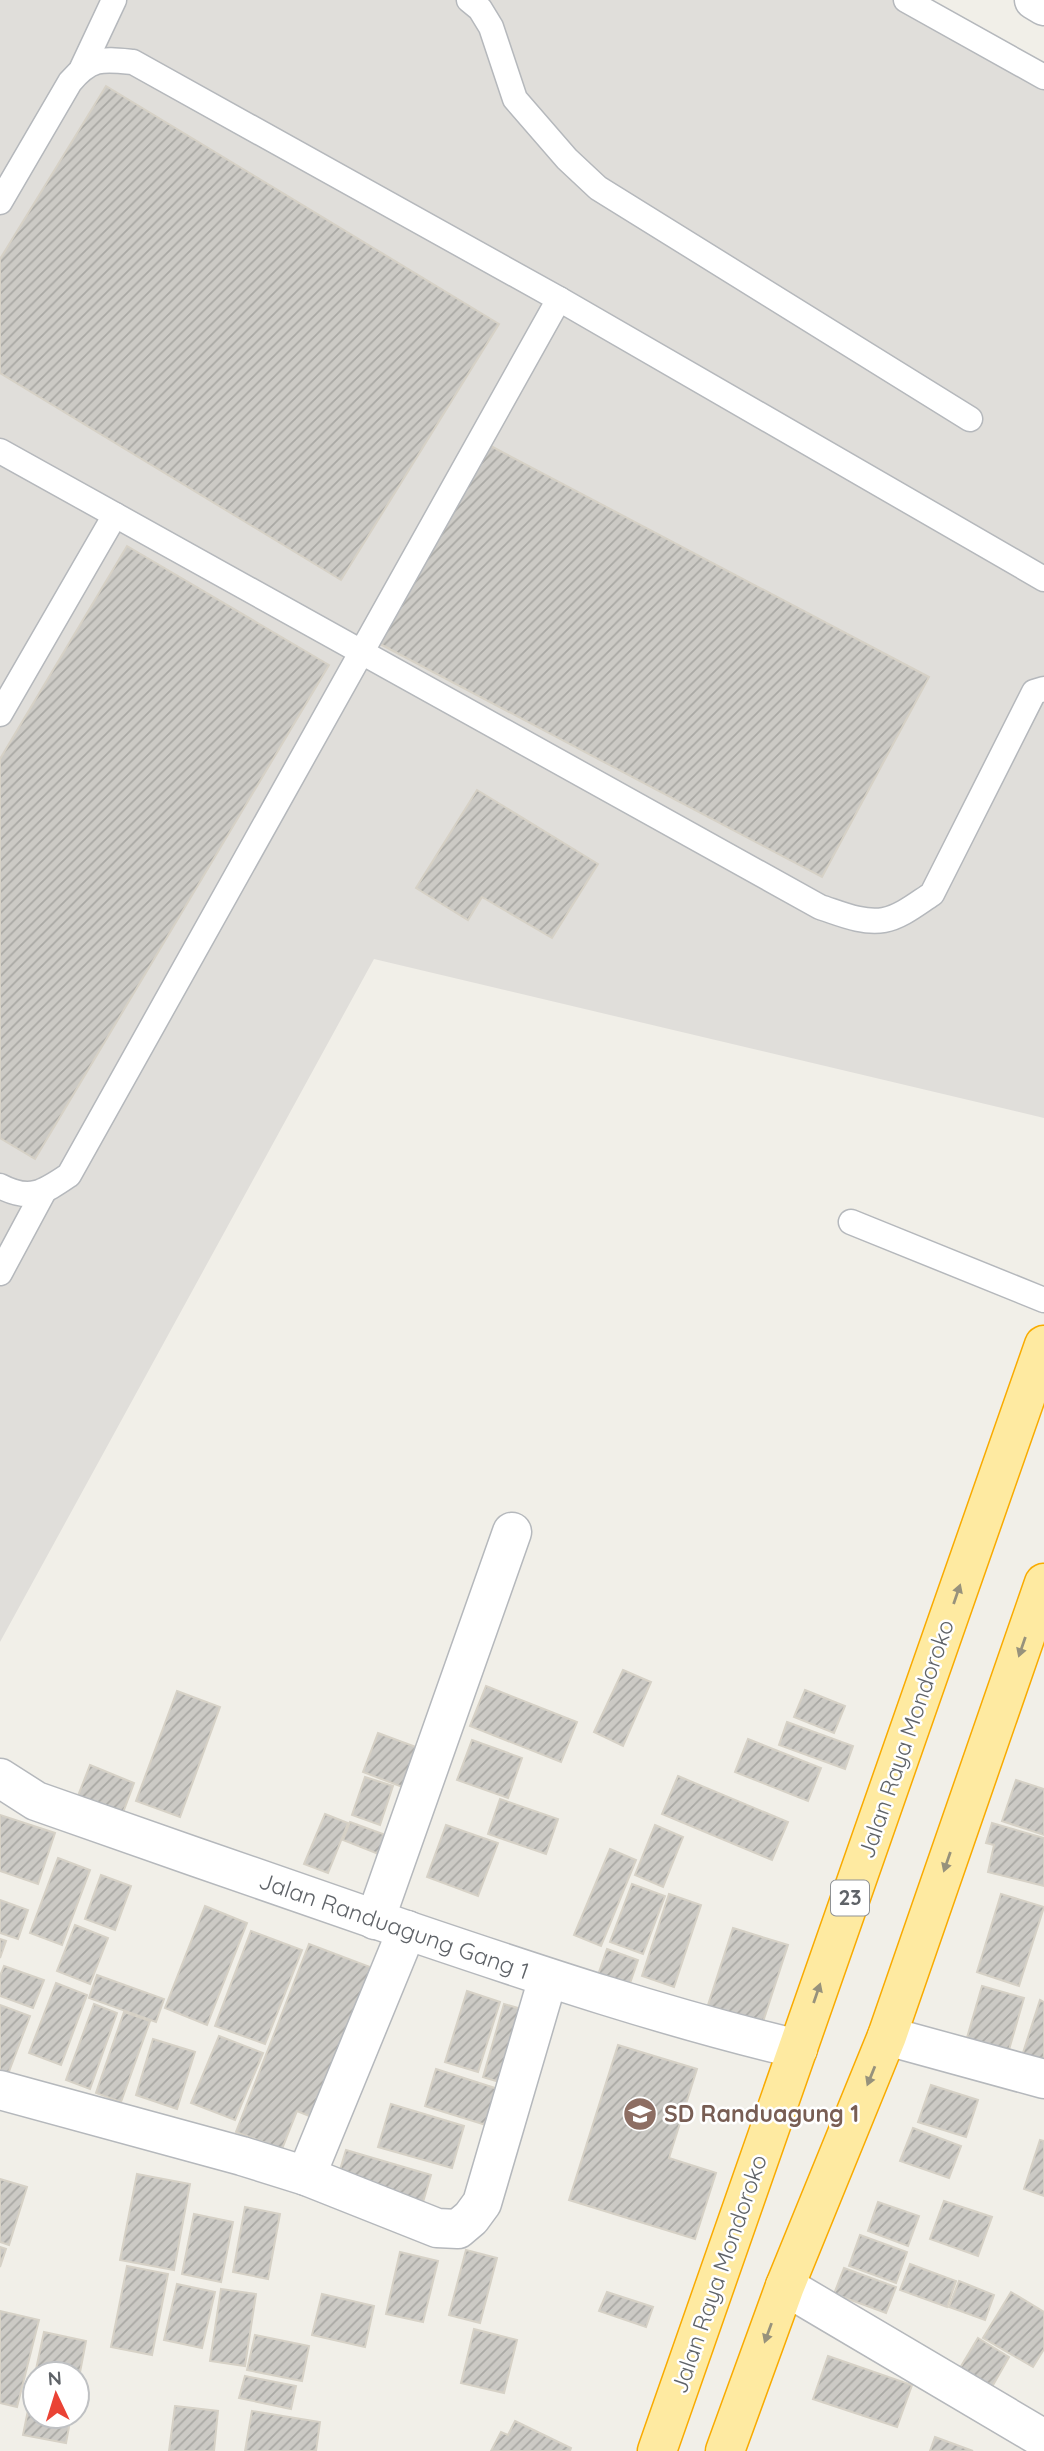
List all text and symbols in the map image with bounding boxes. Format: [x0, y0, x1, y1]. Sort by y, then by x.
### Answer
one-way arrow [952, 1583, 963, 1604]
street label: Jalan Raya Mondoroko [851, 1616, 960, 1862]
one-way arrow [1016, 1637, 1027, 1658]
one-way arrow [941, 1852, 952, 1873]
street label: Jalan Randuagung Gang 1 [255, 1866, 533, 1985]
road number: 23 [831, 1881, 869, 1916]
one-way arrow [812, 1983, 823, 2004]
one-way arrow [865, 2066, 876, 2087]
school or university icon: SD Randuagung 1 [621, 2095, 659, 2133]
place label: SD Randuagung 1 [664, 2099, 859, 2128]
street label: Jalan Raya Mondoroko [664, 2151, 773, 2397]
one-way arrow [762, 2322, 773, 2343]
north arrow [21, 2360, 91, 2430]
text: N [47, 2366, 63, 2390]

